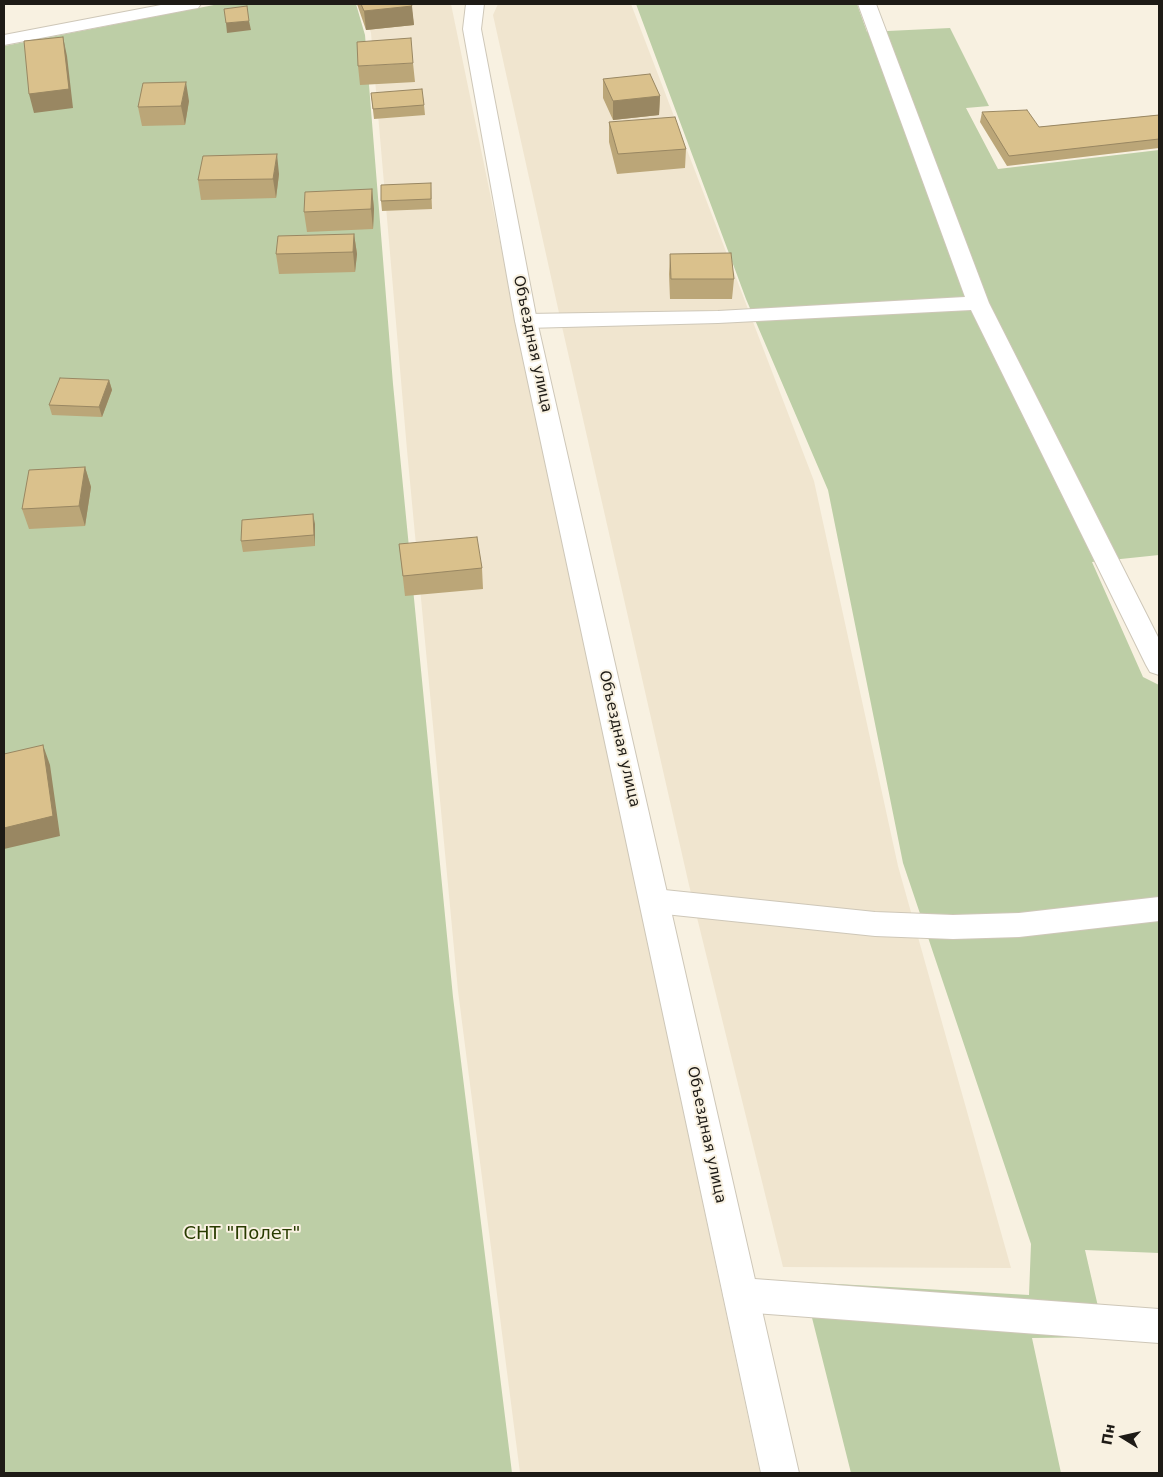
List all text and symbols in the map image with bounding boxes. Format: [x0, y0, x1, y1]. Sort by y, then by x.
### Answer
street label: Объездная улица [509, 274, 555, 414]
street label: Объездная улица [595, 669, 643, 809]
street label: Объездная улица [683, 1065, 729, 1205]
park label: СНТ "Полет" [184, 1223, 300, 1245]
north arrow [1098, 1412, 1148, 1462]
text: Пн [1098, 1422, 1118, 1446]

